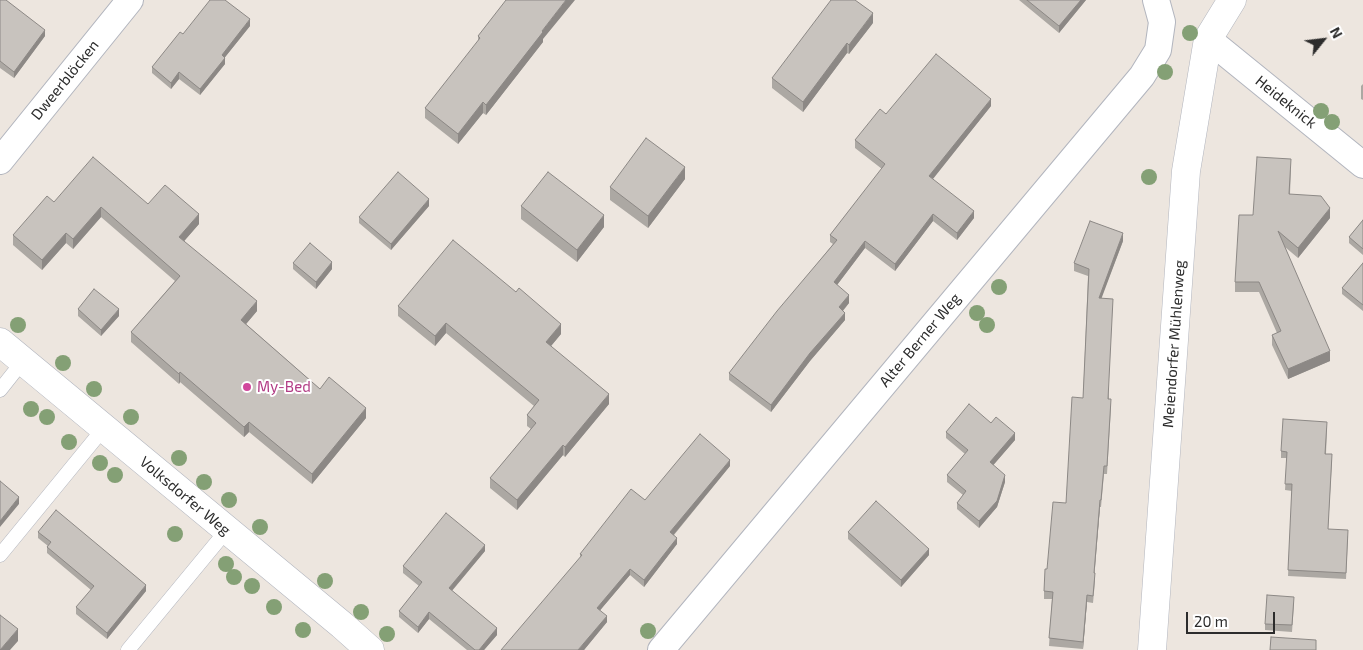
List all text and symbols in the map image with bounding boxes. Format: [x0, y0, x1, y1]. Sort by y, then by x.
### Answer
north arrow [1298, 15, 1348, 65]
text: N [1327, 24, 1346, 41]
street label: Dweerblöcken [27, 36, 103, 124]
street label: Heideknick [1252, 72, 1320, 132]
street label: Meiendorfer Mühlenweg [1159, 259, 1189, 429]
street label: Alter Berner Weg [876, 290, 964, 390]
place label: My-Bed [257, 378, 311, 396]
marker: My-Bed [241, 381, 253, 393]
street label: Volksdorfer Weg [136, 453, 234, 539]
scale bar [1188, 602, 1277, 634]
text: 20 m [1194, 612, 1228, 630]

